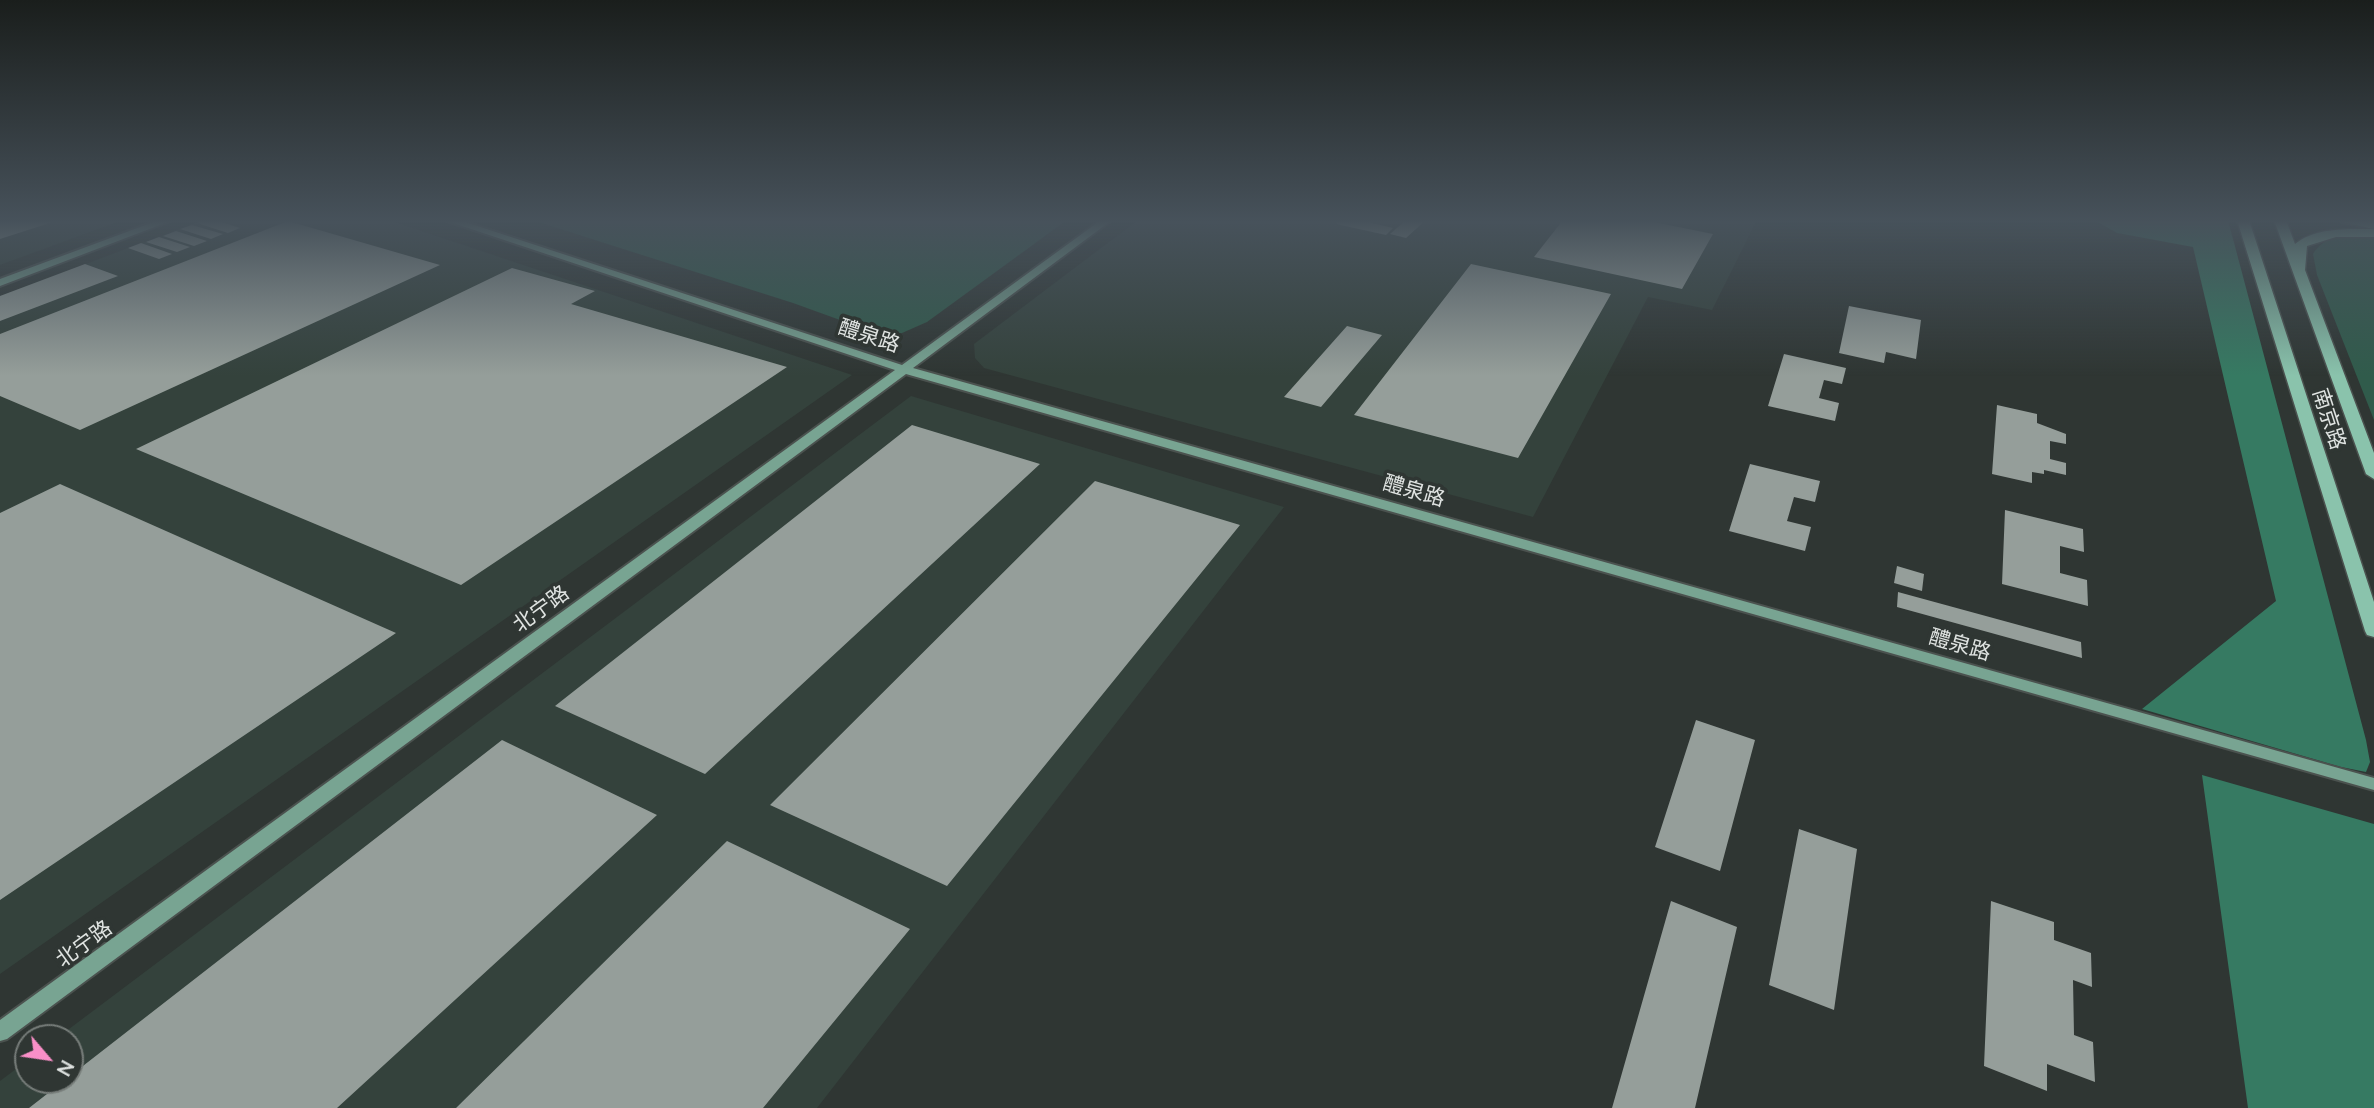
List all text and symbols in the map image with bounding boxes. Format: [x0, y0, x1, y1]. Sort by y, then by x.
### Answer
street label: 醴泉路 [835, 314, 903, 358]
street label: 南京路 [2307, 385, 2351, 453]
street label: 醴泉路 [1380, 470, 1448, 512]
street label: 北宁路 [508, 580, 574, 638]
street label: 醴泉路 [1926, 624, 1994, 666]
street label: 北宁路 [51, 915, 117, 973]
north arrow [14, 1024, 84, 1094]
text: N [52, 1056, 80, 1080]

